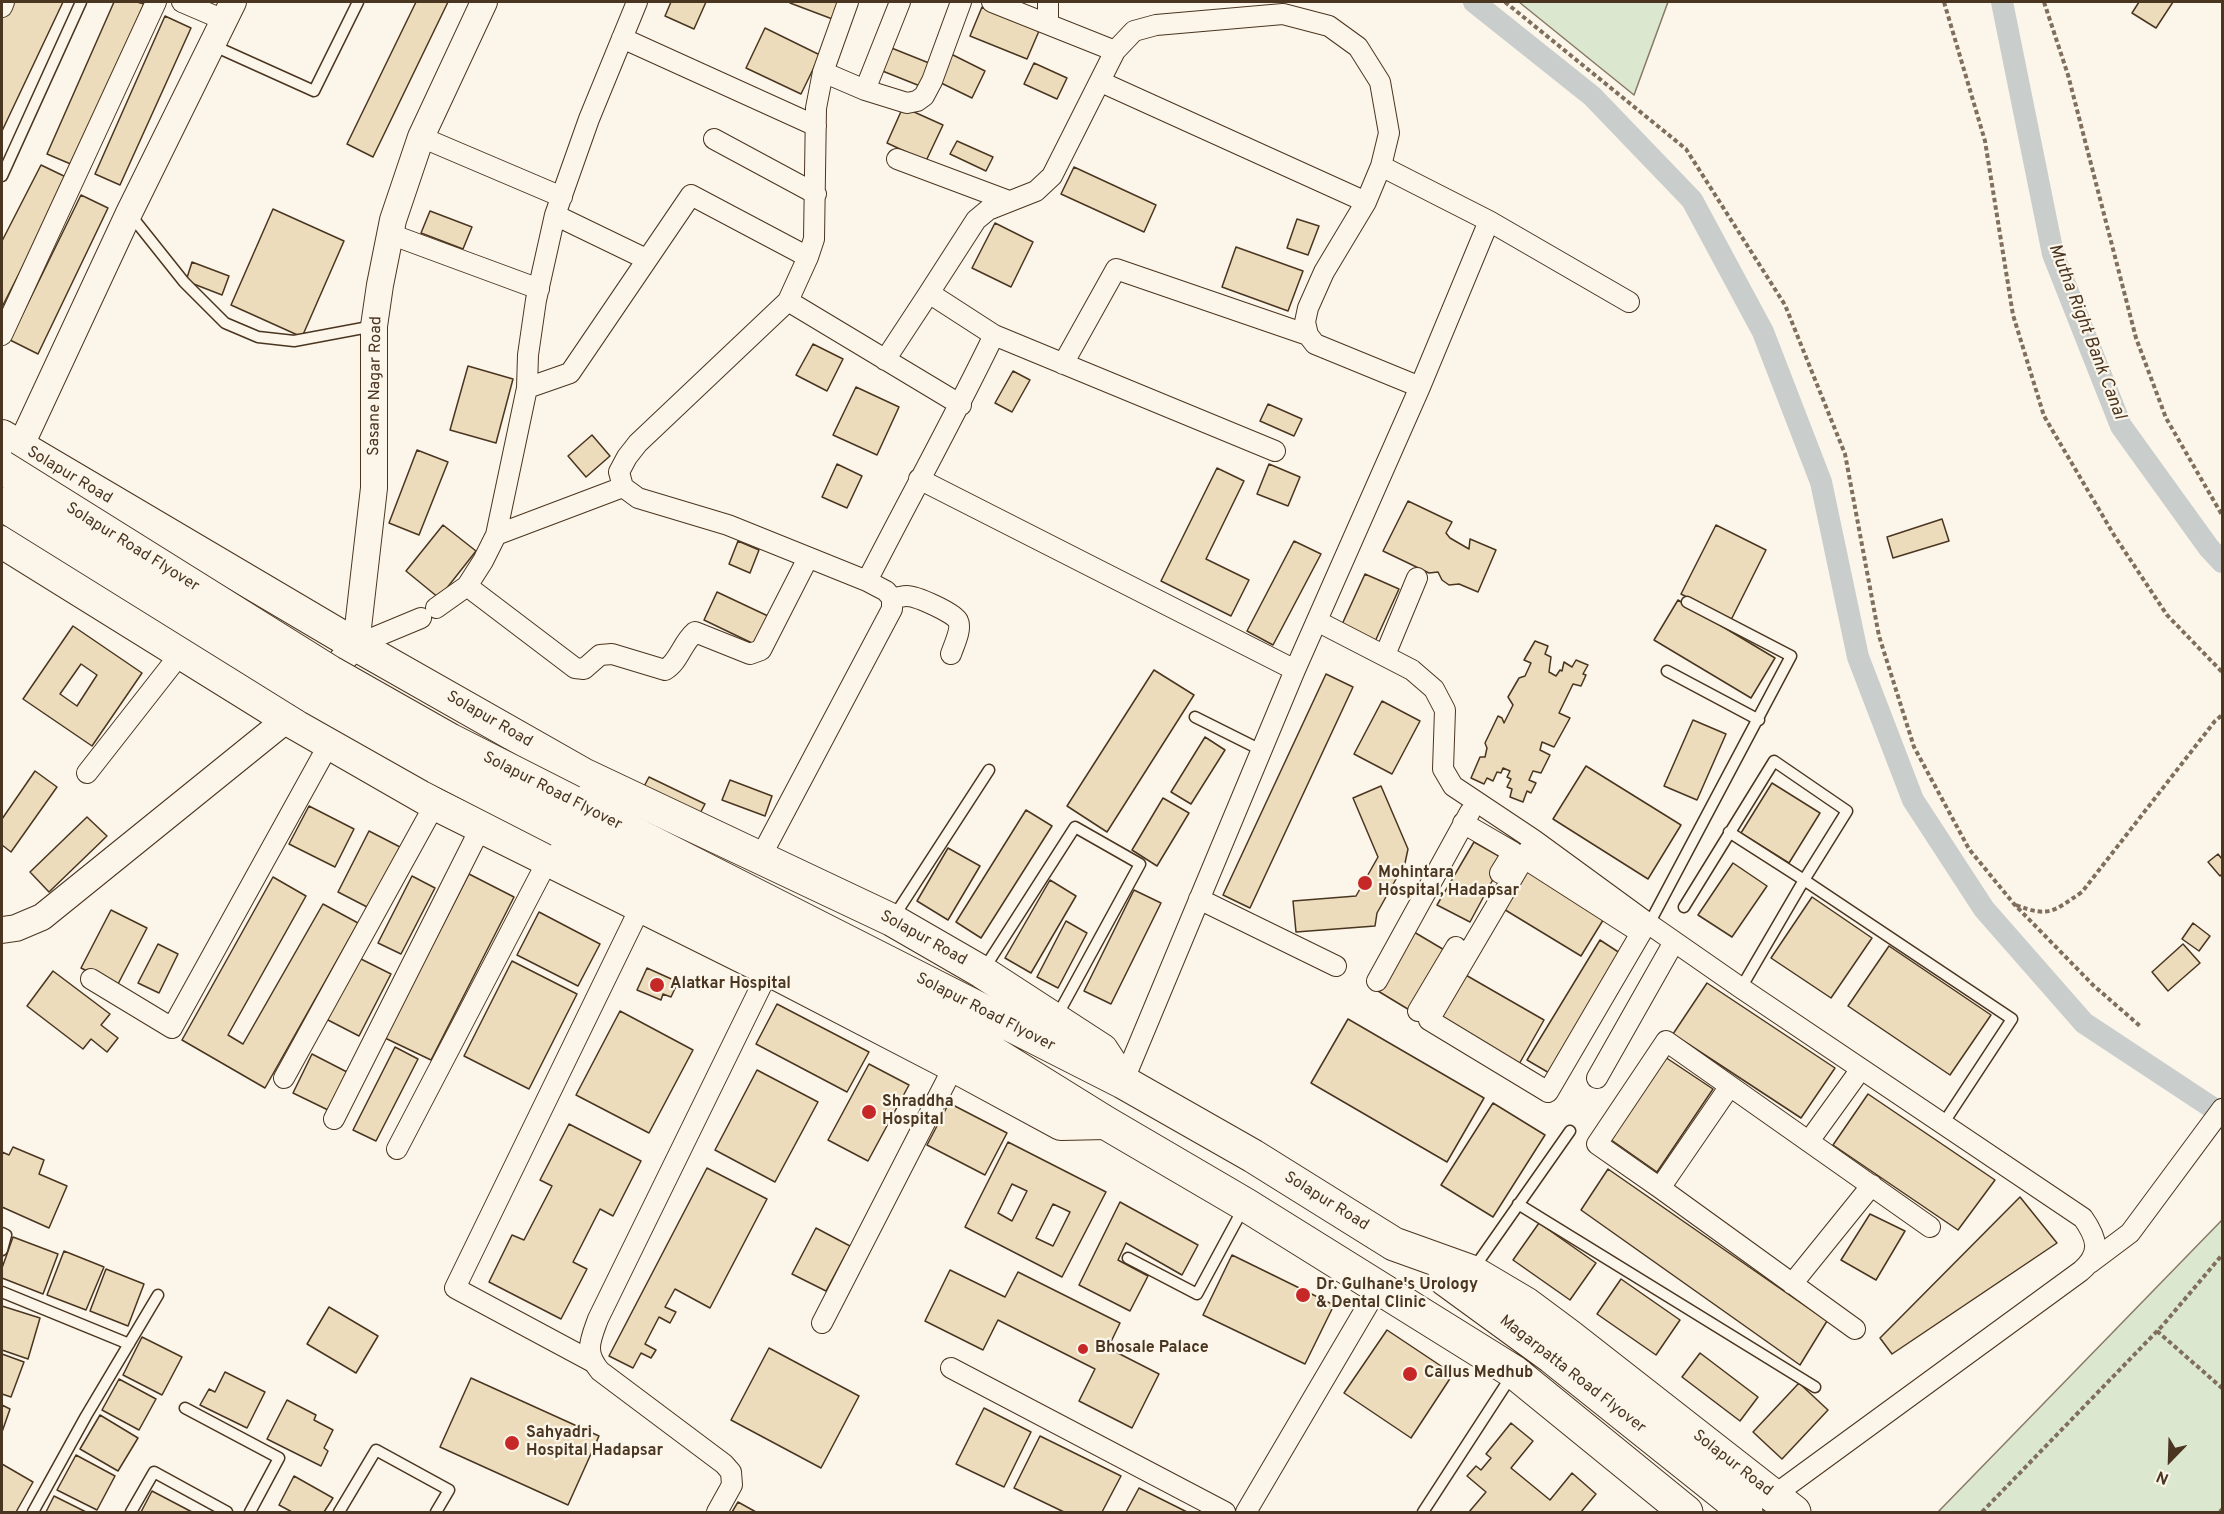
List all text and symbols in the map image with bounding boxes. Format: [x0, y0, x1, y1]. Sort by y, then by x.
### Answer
water label: Mutha Right Bank Canal [2043, 241, 2129, 423]
street label: Sasane Nagar Road [365, 316, 387, 456]
street label: Solapur Road [23, 443, 115, 509]
street label: Solapur Road Flyover [62, 499, 202, 597]
street label: Solapur Road [443, 688, 535, 752]
street label: Solapur Road Flyover [479, 749, 625, 835]
place label: Mohintara Hospital, Hadapsar [1378, 864, 1519, 902]
marker: Mohintara Hospital, Hadapsar [1356, 874, 1374, 892]
street label: Solapur Road [876, 907, 970, 971]
street label: Solapur Road Flyover [912, 970, 1058, 1056]
place label: Alatkar Hospital [670, 975, 791, 995]
marker: Alatkar Hospital [648, 976, 666, 994]
place label: Shraddha Hospital [882, 1093, 954, 1131]
marker: Shraddha Hospital [860, 1103, 878, 1121]
street label: Solapur Road [1280, 1168, 1372, 1236]
place label: Dr. Gulhane's Urology & Dental Clinic [1316, 1276, 1478, 1314]
marker: Dr. Gulhane's Urology & Dental Clinic [1294, 1286, 1312, 1304]
street label: Magarpatta Road Flyover [1495, 1312, 1649, 1438]
place label: Bhosale Palace [1095, 1339, 1209, 1359]
marker: Bhosale Palace [1076, 1342, 1090, 1356]
place label: Callus Medhub [1424, 1364, 1533, 1384]
marker: Callus Medhub [1401, 1365, 1419, 1383]
place label: Sahyadri Hospital Hadapsar [526, 1424, 663, 1462]
street label: Solapur Road [1688, 1427, 1776, 1501]
north arrow [2140, 1430, 2200, 1490]
marker: Sahyadri Hospital Hadapsar [503, 1434, 521, 1452]
text: N [2154, 1465, 2172, 1488]

